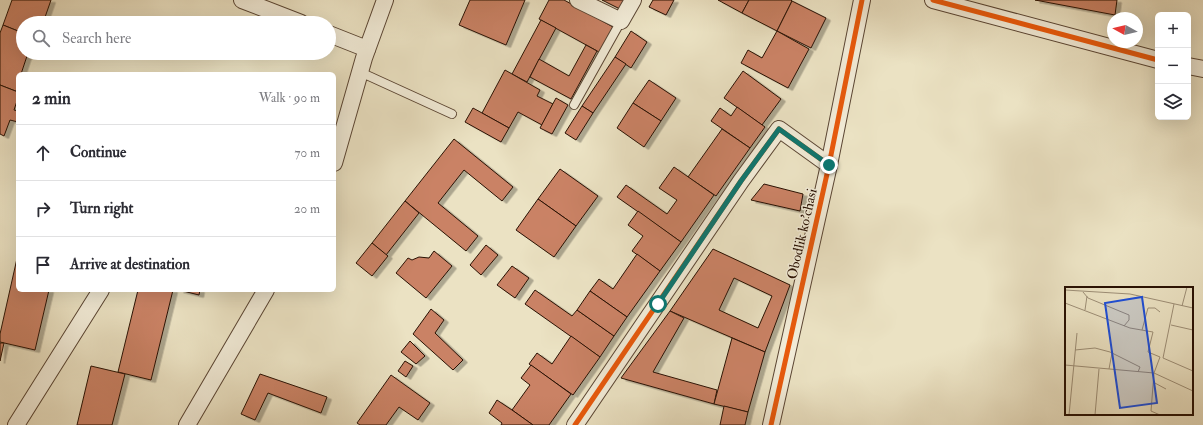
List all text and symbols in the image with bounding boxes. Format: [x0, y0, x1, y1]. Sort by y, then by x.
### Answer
north arrow [1107, 12, 1143, 48]
map controls [1155, 12, 1191, 120]
button: + [1155, 12, 1191, 48]
search box [16, 16, 336, 60]
icon: search [30, 27, 52, 49]
text: Search here [62, 29, 131, 48]
button: − [1155, 48, 1191, 84]
button: layers [1155, 84, 1191, 120]
text: 2 min [32, 88, 71, 109]
text: Walk · 90 m [259, 90, 320, 106]
icon: ahead [32, 142, 54, 164]
text: Continue [70, 143, 126, 162]
text: 70 m [295, 145, 320, 161]
route end [820, 156, 838, 174]
street label: Obodlik ko'chasi [783, 187, 821, 281]
icon: right [32, 198, 54, 220]
text: Turn right [70, 199, 133, 218]
text: 20 m [294, 201, 320, 217]
icon: arrive [32, 254, 54, 276]
text: Arrive at destination [70, 255, 190, 274]
inset map [1065, 287, 1193, 415]
route start [649, 295, 667, 313]

